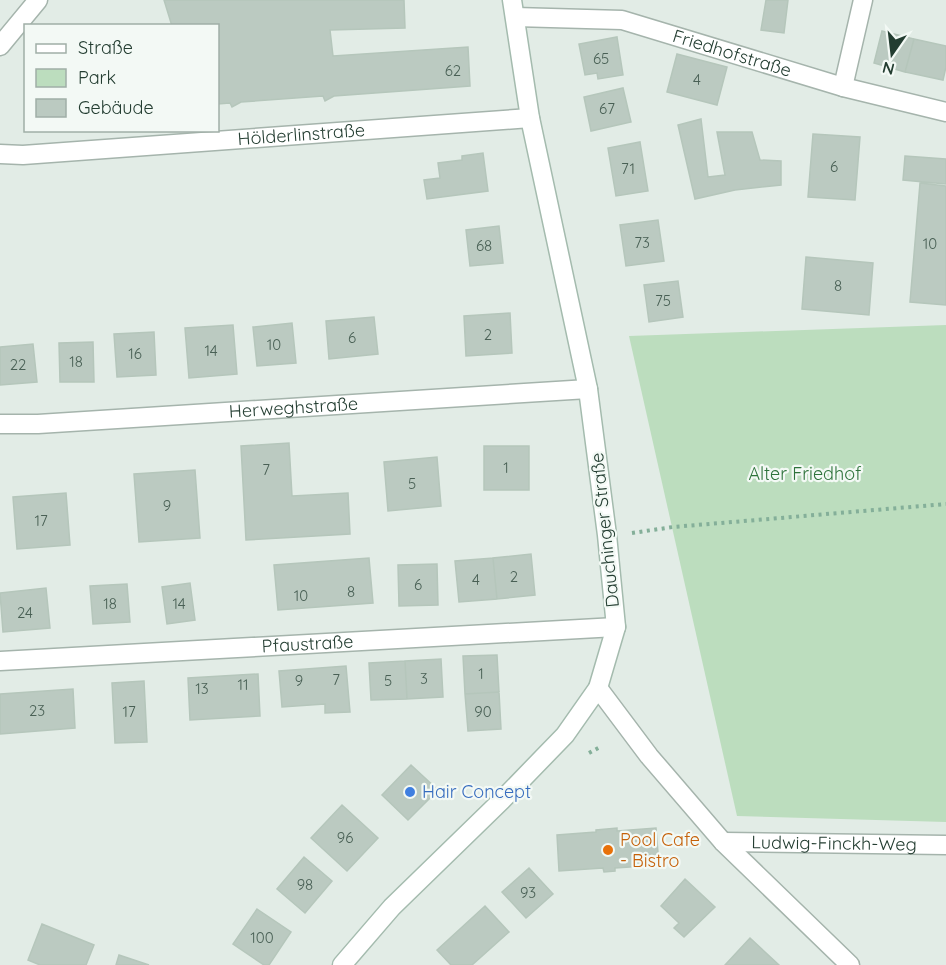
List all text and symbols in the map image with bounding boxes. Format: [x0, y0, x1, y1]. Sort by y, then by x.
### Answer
legend [24, 24, 219, 132]
street label: Friedhofstraße [670, 24, 794, 82]
north arrow [862, 24, 922, 84]
text: Straße [78, 36, 133, 59]
house number: 65 [593, 49, 609, 68]
text: N [880, 57, 896, 80]
house number: 62 [445, 61, 461, 80]
text: Park [78, 66, 116, 89]
house number: 4 [693, 70, 701, 89]
text: Gebäude [78, 96, 154, 119]
house number: 67 [599, 99, 615, 118]
street label: Hölderlinstraße [237, 118, 366, 150]
house number: 6 [830, 157, 838, 176]
house number: 71 [621, 159, 635, 178]
house number: 73 [634, 233, 650, 252]
house number: 10 [923, 234, 937, 253]
house number: 68 [476, 236, 492, 255]
house number: 8 [834, 276, 842, 295]
house number: 75 [655, 291, 671, 310]
house number: 2 [484, 325, 492, 344]
house number: 6 [348, 328, 356, 347]
house number: 10 [267, 335, 281, 354]
house number: 14 [204, 341, 218, 360]
house number: 16 [128, 344, 142, 363]
house number: 18 [69, 352, 83, 371]
house number: 22 [10, 355, 26, 374]
street label: Herweghstraße [228, 392, 359, 423]
street label: Dauchinger Straße [585, 452, 624, 609]
house number: 1 [503, 458, 509, 477]
house number: 7 [262, 460, 270, 479]
park label: Alter Friedhof [748, 462, 862, 485]
house number: 5 [408, 474, 416, 493]
house number: 9 [163, 496, 171, 515]
house number: 17 [34, 511, 48, 530]
house number: 2 [510, 567, 518, 586]
house number: 4 [472, 570, 480, 589]
house number: 6 [414, 575, 422, 594]
house number: 8 [347, 582, 355, 601]
house number: 10 [294, 586, 308, 605]
house number: 18 [103, 594, 117, 613]
house number: 14 [172, 594, 186, 613]
house number: 24 [17, 603, 33, 622]
street label: Pfaustraße [261, 630, 354, 658]
house number: 1 [478, 664, 484, 683]
house number: 3 [420, 669, 428, 688]
house number: 7 [332, 670, 340, 689]
house number: 9 [295, 671, 303, 690]
house number: 5 [384, 671, 392, 690]
house number: 11 [237, 675, 249, 694]
house number: 13 [195, 679, 209, 698]
house number: 23 [29, 701, 45, 720]
house number: 17 [122, 702, 136, 721]
house number: 90 [474, 702, 492, 721]
place label: Hair Concept [422, 780, 531, 803]
marker: Hair Concept [403, 785, 417, 799]
house number: 96 [337, 828, 353, 847]
place label: Pool Cafe - Bistro [620, 828, 700, 872]
street label: Ludwig-Finckh-Weg [751, 830, 917, 856]
marker: Pool Cafe - Bistro [601, 843, 615, 857]
house number: 98 [297, 875, 313, 894]
house number: 93 [520, 883, 536, 902]
house number: 100 [250, 928, 274, 947]

